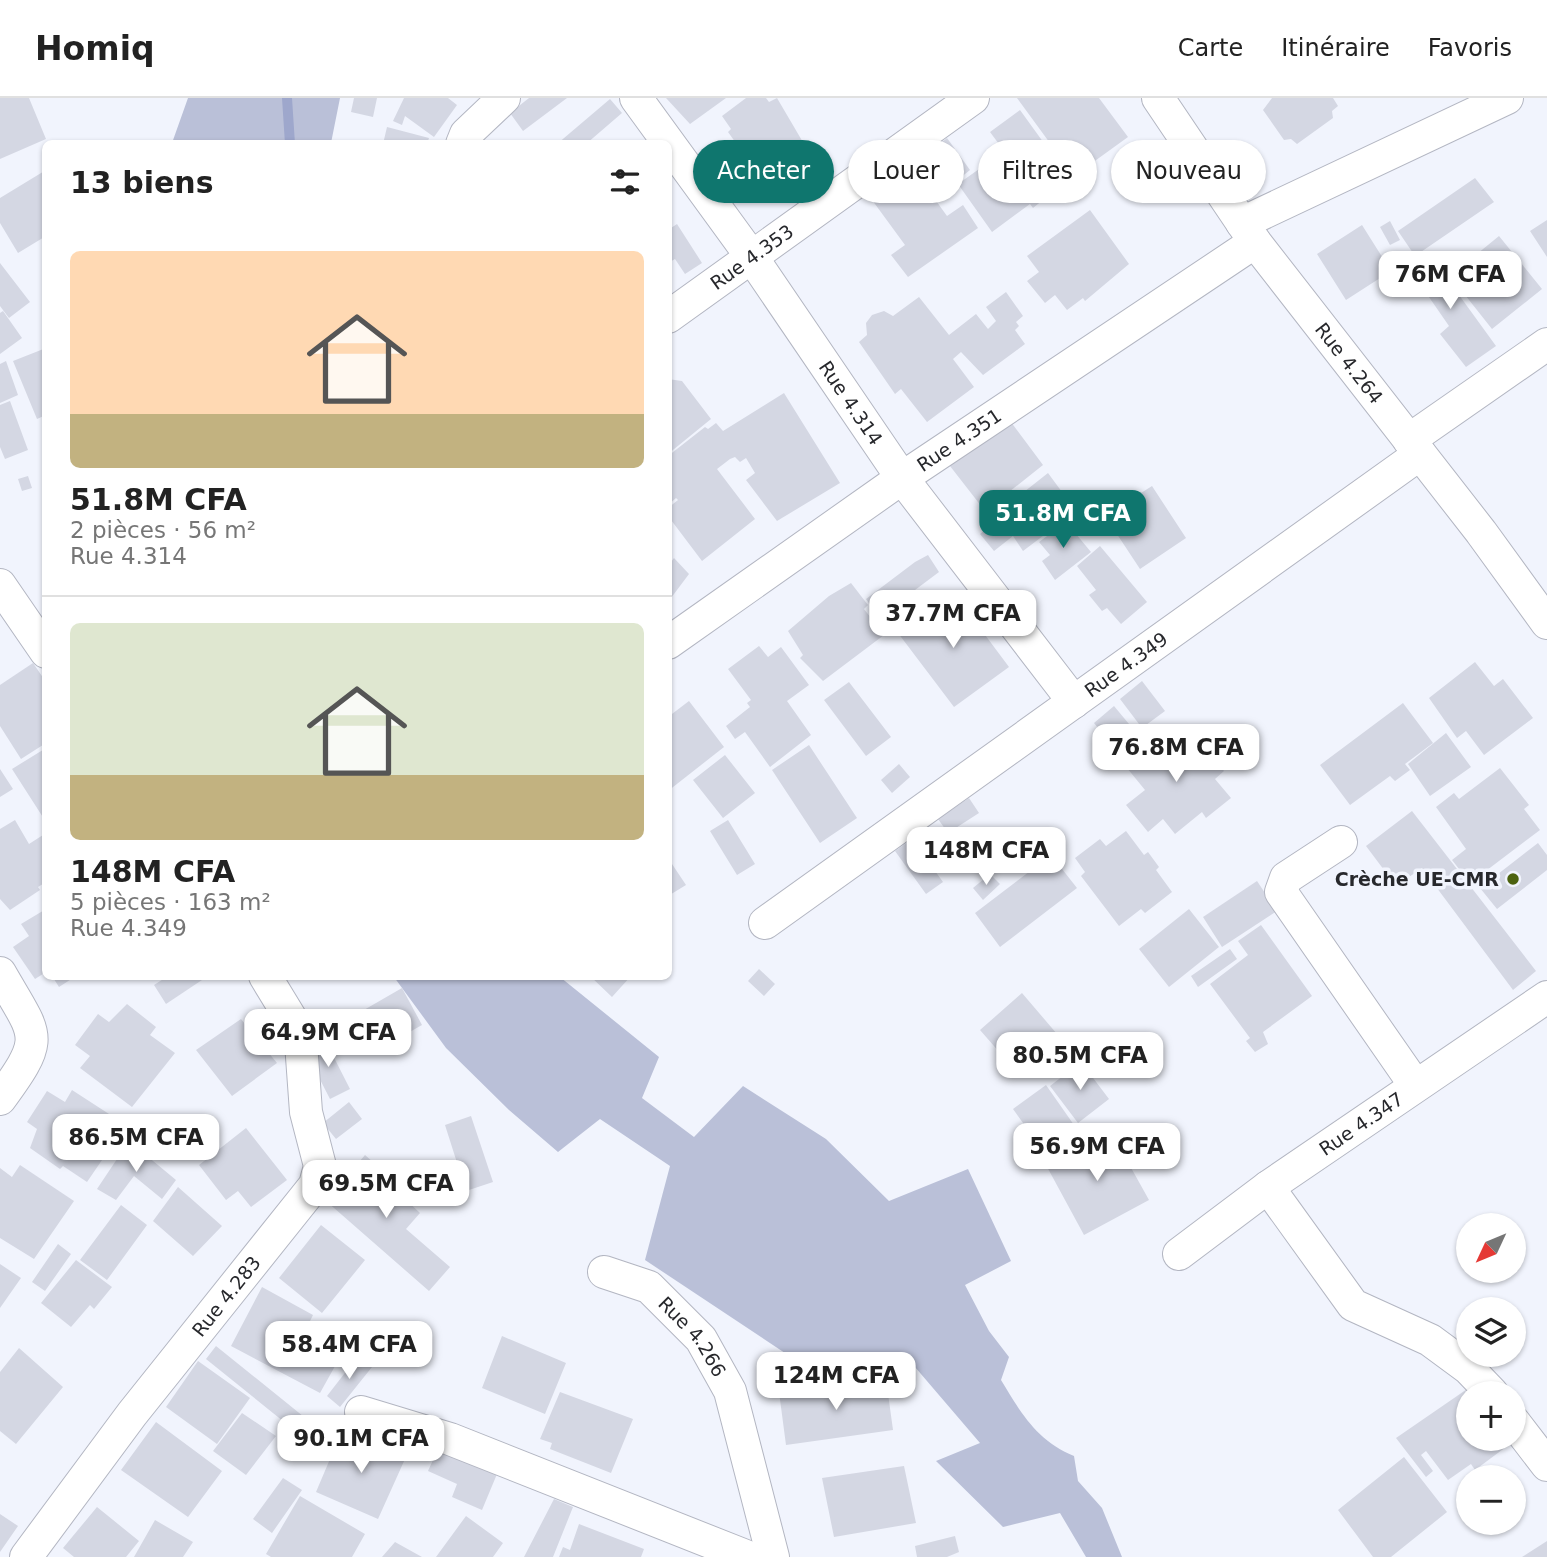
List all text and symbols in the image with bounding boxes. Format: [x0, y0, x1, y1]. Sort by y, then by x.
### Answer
text: Homiq [35, 29, 155, 68]
text: Carte [1178, 34, 1243, 62]
text: Itinéraire [1281, 34, 1390, 62]
text: Favoris [1428, 34, 1512, 62]
chip: Acheter [693, 140, 834, 203]
chip: Louer [848, 140, 964, 203]
chip: Filtres [978, 140, 1097, 203]
chip: Nouveau [1111, 140, 1266, 203]
icon: filters [606, 163, 644, 201]
text: 13 biens [70, 165, 214, 200]
street label: Rue 4.353 [706, 220, 797, 294]
pin: 76M CFA [1385, 252, 1515, 311]
text: 76M CFA [1395, 261, 1505, 287]
icon: home [294, 296, 420, 422]
street label: Rue 4.264 [1311, 318, 1388, 408]
street label: Rue 4.314 [815, 357, 887, 449]
street label: Rue 4.351 [913, 404, 1005, 476]
text: 51.8M CFA [70, 482, 247, 517]
pin: 51.8M CFA [983, 490, 1143, 550]
text: 51.8M CFA [995, 500, 1131, 526]
text: 2 pièces · 56 m² [70, 517, 256, 543]
text: Rue 4.314 [70, 543, 187, 569]
pin: 37.7M CFA [873, 590, 1033, 650]
text: 37.7M CFA [885, 600, 1021, 626]
street label: Rue 4.349 [1080, 627, 1172, 702]
icon: home [294, 668, 420, 794]
pin: 76.8M CFA [1096, 724, 1256, 784]
text: 76.8M CFA [1108, 734, 1244, 760]
pin: 148M CFA [914, 828, 1058, 887]
text: 148M CFA [923, 837, 1049, 863]
text: 148M CFA [70, 854, 235, 889]
place label: Crèche UE-CMR [1335, 868, 1499, 890]
marker: Crèche UE-CMR [1505, 871, 1521, 887]
text: 5 pièces · 163 m² [70, 889, 271, 915]
text: Rue 4.349 [70, 915, 187, 941]
pin: 64.9M CFA [248, 1010, 408, 1069]
text: 64.9M CFA [260, 1019, 396, 1045]
pin: 80.5M CFA [1000, 1032, 1160, 1092]
text: 80.5M CFA [1012, 1042, 1148, 1068]
street label: Rue 4.347 [1315, 1087, 1407, 1160]
pin: 86.5M CFA [56, 1114, 216, 1174]
text: 86.5M CFA [68, 1124, 204, 1150]
pin: 56.9M CFA [1017, 1124, 1177, 1183]
text: 56.9M CFA [1029, 1133, 1165, 1159]
pin: 69.5M CFA [306, 1160, 466, 1220]
text: 69.5M CFA [318, 1170, 454, 1196]
north arrow [1456, 1213, 1526, 1283]
map controls [1456, 1213, 1526, 1535]
street label: Rue 4.283 [188, 1251, 265, 1341]
street label: Rue 4.266 [654, 1292, 731, 1380]
button: layers [1456, 1297, 1526, 1367]
pin: 58.4M CFA [269, 1322, 429, 1381]
text: 58.4M CFA [281, 1331, 417, 1357]
pin: 124M CFA [764, 1352, 908, 1412]
text: 124M CFA [773, 1362, 899, 1388]
button: + [1456, 1381, 1526, 1451]
pin: 90.1M CFA [281, 1416, 441, 1475]
text: 90.1M CFA [293, 1425, 429, 1451]
button: − [1456, 1465, 1526, 1535]

